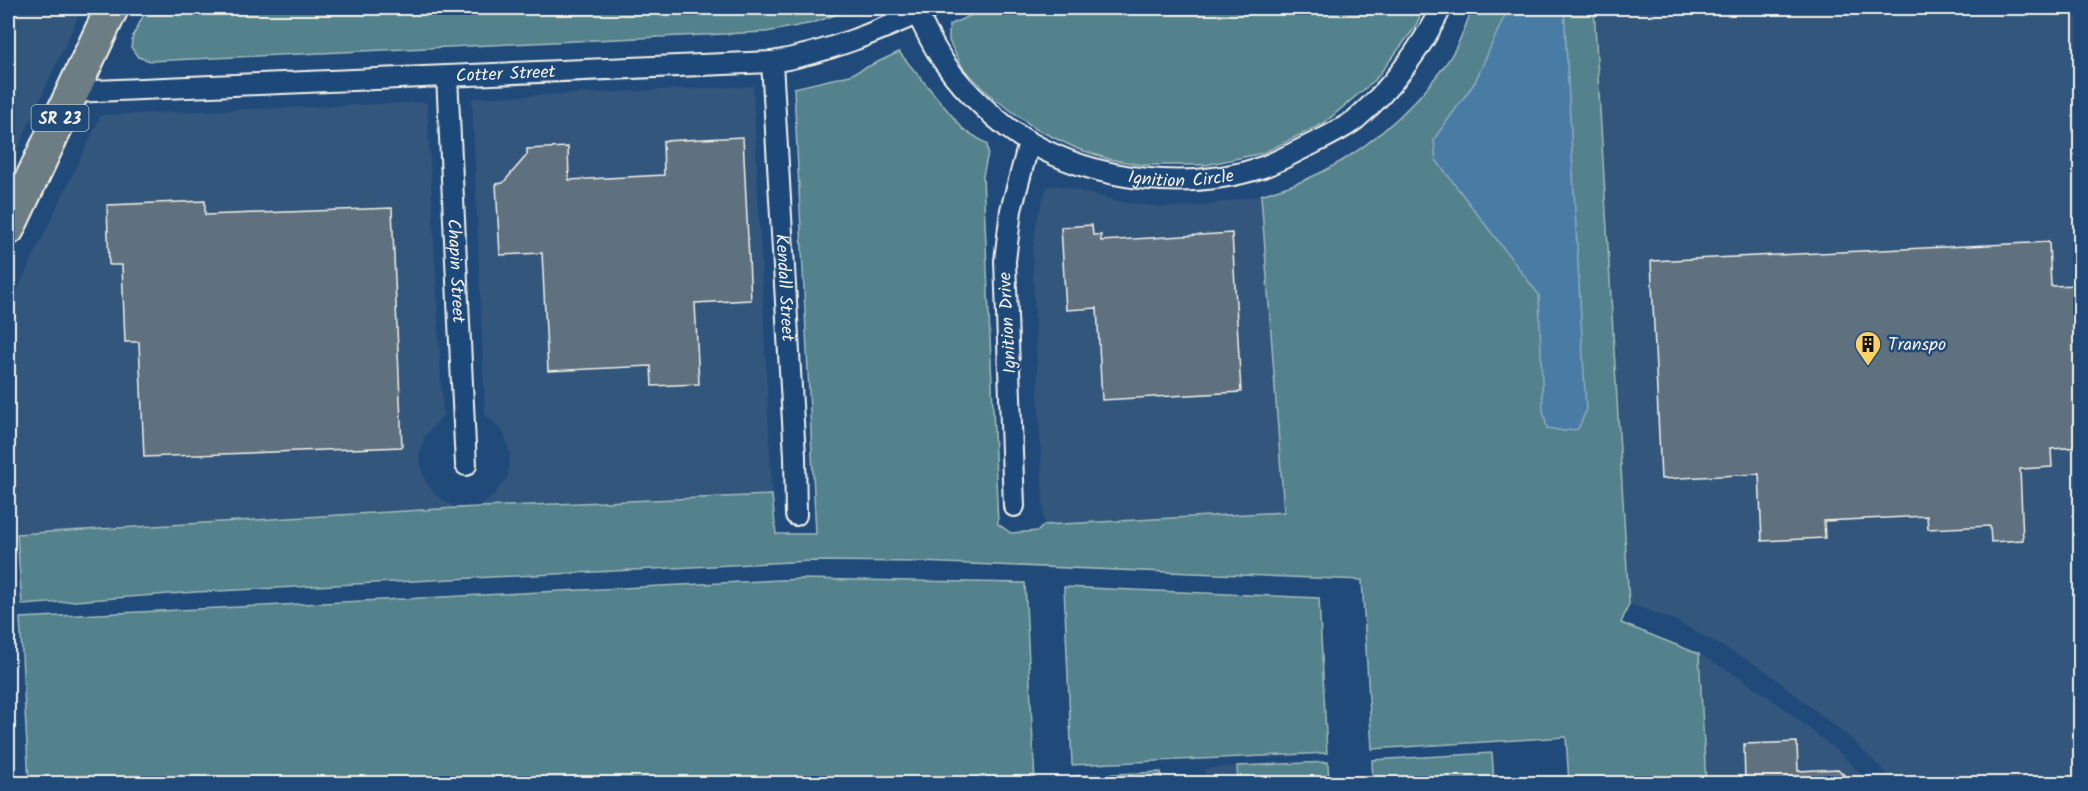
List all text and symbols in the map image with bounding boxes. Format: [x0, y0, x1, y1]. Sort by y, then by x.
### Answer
street label: Cotter Street [455, 58, 557, 92]
road number: SR 23 [32, 105, 88, 131]
street label: Ignition Circle [1126, 162, 1236, 196]
street label: Chapin Street [438, 218, 472, 325]
street label: Kendall Street [766, 233, 801, 343]
street label: Ignition Drive [991, 271, 1026, 375]
building icon: Transpo [1853, 329, 1883, 367]
place label: Transpo [1888, 331, 1946, 360]

